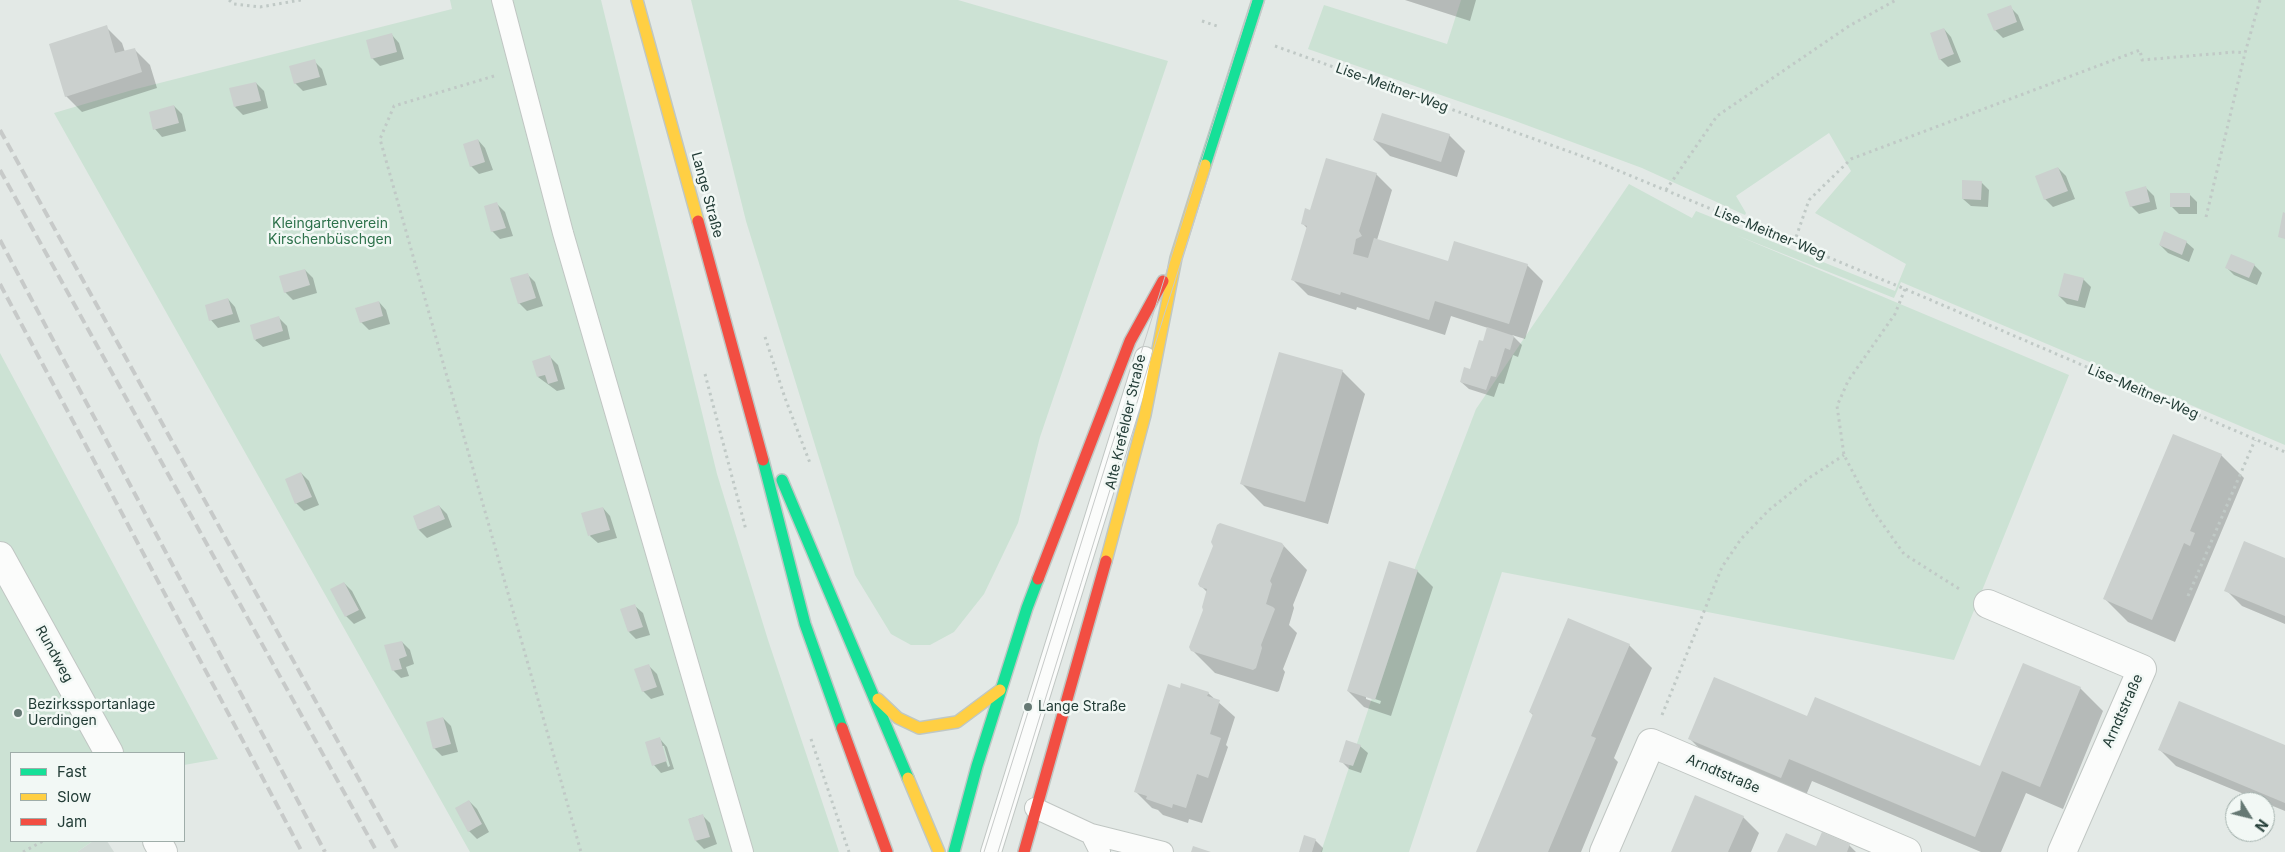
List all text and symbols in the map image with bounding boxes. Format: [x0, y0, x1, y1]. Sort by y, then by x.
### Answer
street label: Lise-Meitner-Weg [1333, 60, 1451, 116]
street label: Lange Straße [687, 150, 727, 240]
street label: Lise-Meitner-Weg [1712, 203, 1828, 263]
park label: Kleingartenverein Kirschenbüschgen [268, 216, 392, 248]
street label: Alte Krefelder Straße [1102, 353, 1150, 491]
street label: Lise-Meitner-Weg [2085, 361, 2201, 423]
street label: Rundweg [32, 623, 76, 685]
street label: Arndtstraße [2099, 672, 2147, 750]
place label: Bezirkssportanlage Uerdingen [28, 697, 155, 730]
place label: Lange Straße [1038, 699, 1126, 715]
marker: Lange Straße [1022, 701, 1034, 713]
marker: Bezirkssportanlage Uerdingen [12, 707, 24, 719]
street label: Arndtstraße [1684, 751, 1762, 797]
legend [10, 752, 185, 842]
text: Fast [57, 762, 87, 781]
text: Slow [57, 787, 91, 806]
north arrow [2225, 792, 2275, 842]
text: Jam [57, 812, 87, 831]
text: N [2252, 816, 2272, 835]

